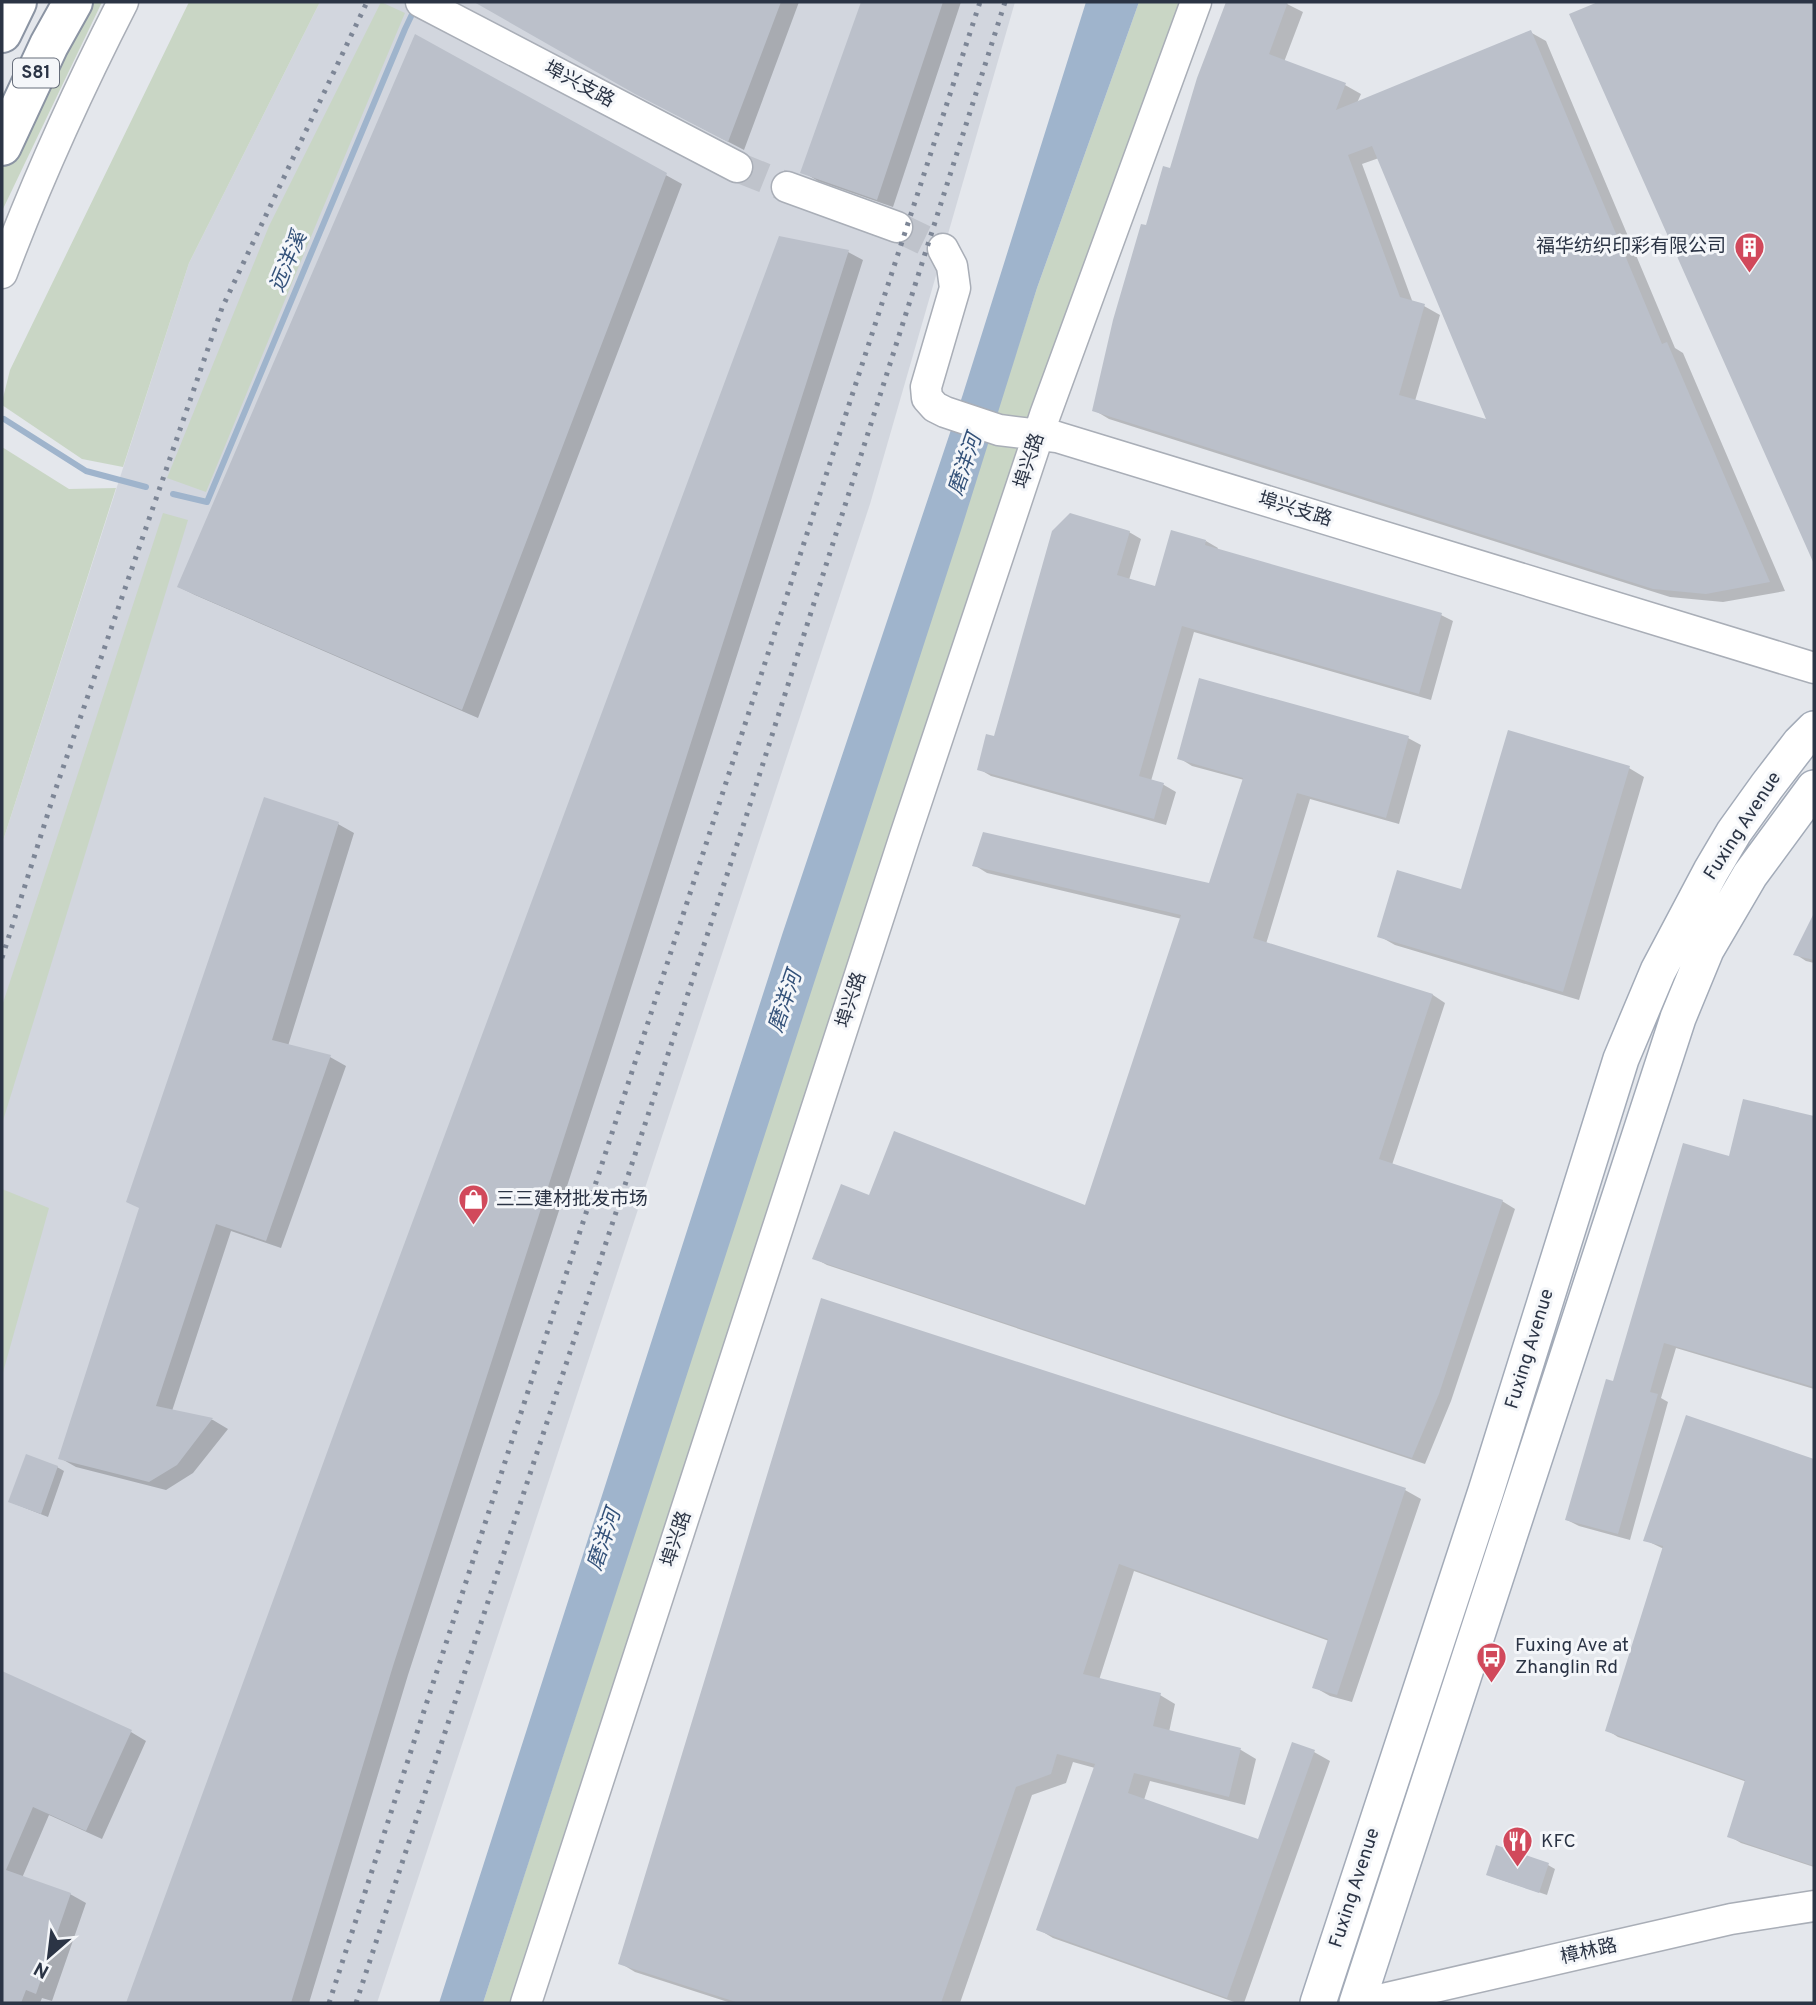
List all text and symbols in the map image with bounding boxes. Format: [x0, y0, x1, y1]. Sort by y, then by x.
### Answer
street label: 埠兴支路 [540, 57, 618, 113]
road number: S81 [13, 58, 59, 88]
water label: 远洋溪 [264, 226, 315, 296]
building icon: 福华纺织印彩有限公司 [1732, 230, 1766, 274]
place label: 福华纺织印彩有限公司 [1536, 235, 1726, 259]
water label: 磨洋河 [943, 427, 990, 499]
street label: 埠兴路 [1010, 430, 1050, 492]
street label: 埠兴支路 [1255, 487, 1335, 533]
street label: Fuxing Avenue [1699, 767, 1787, 885]
water label: 磨洋河 [763, 964, 810, 1036]
street label: 埠兴路 [832, 969, 872, 1031]
shop icon: 三三建材批发市场 [456, 1183, 490, 1227]
place label: 三三建材批发市场 [496, 1188, 648, 1212]
street label: Fuxing Avenue [1500, 1286, 1560, 1412]
water label: 磨洋河 [582, 1502, 629, 1574]
street label: 埠兴路 [657, 1508, 697, 1570]
place label: Fuxing Ave at Zhanglin Rd [1515, 1634, 1629, 1680]
bus stop icon: Fuxing Ave at Zhanglin Rd [1475, 1640, 1509, 1684]
street label: Fuxing Avenue [1324, 1825, 1386, 1951]
restaurant icon: KFC [1501, 1825, 1535, 1869]
place label: KFC [1541, 1830, 1576, 1854]
north arrow [14, 1921, 84, 1991]
street label: 樟林路 [1559, 1934, 1619, 1970]
text: N [30, 1955, 54, 1983]

